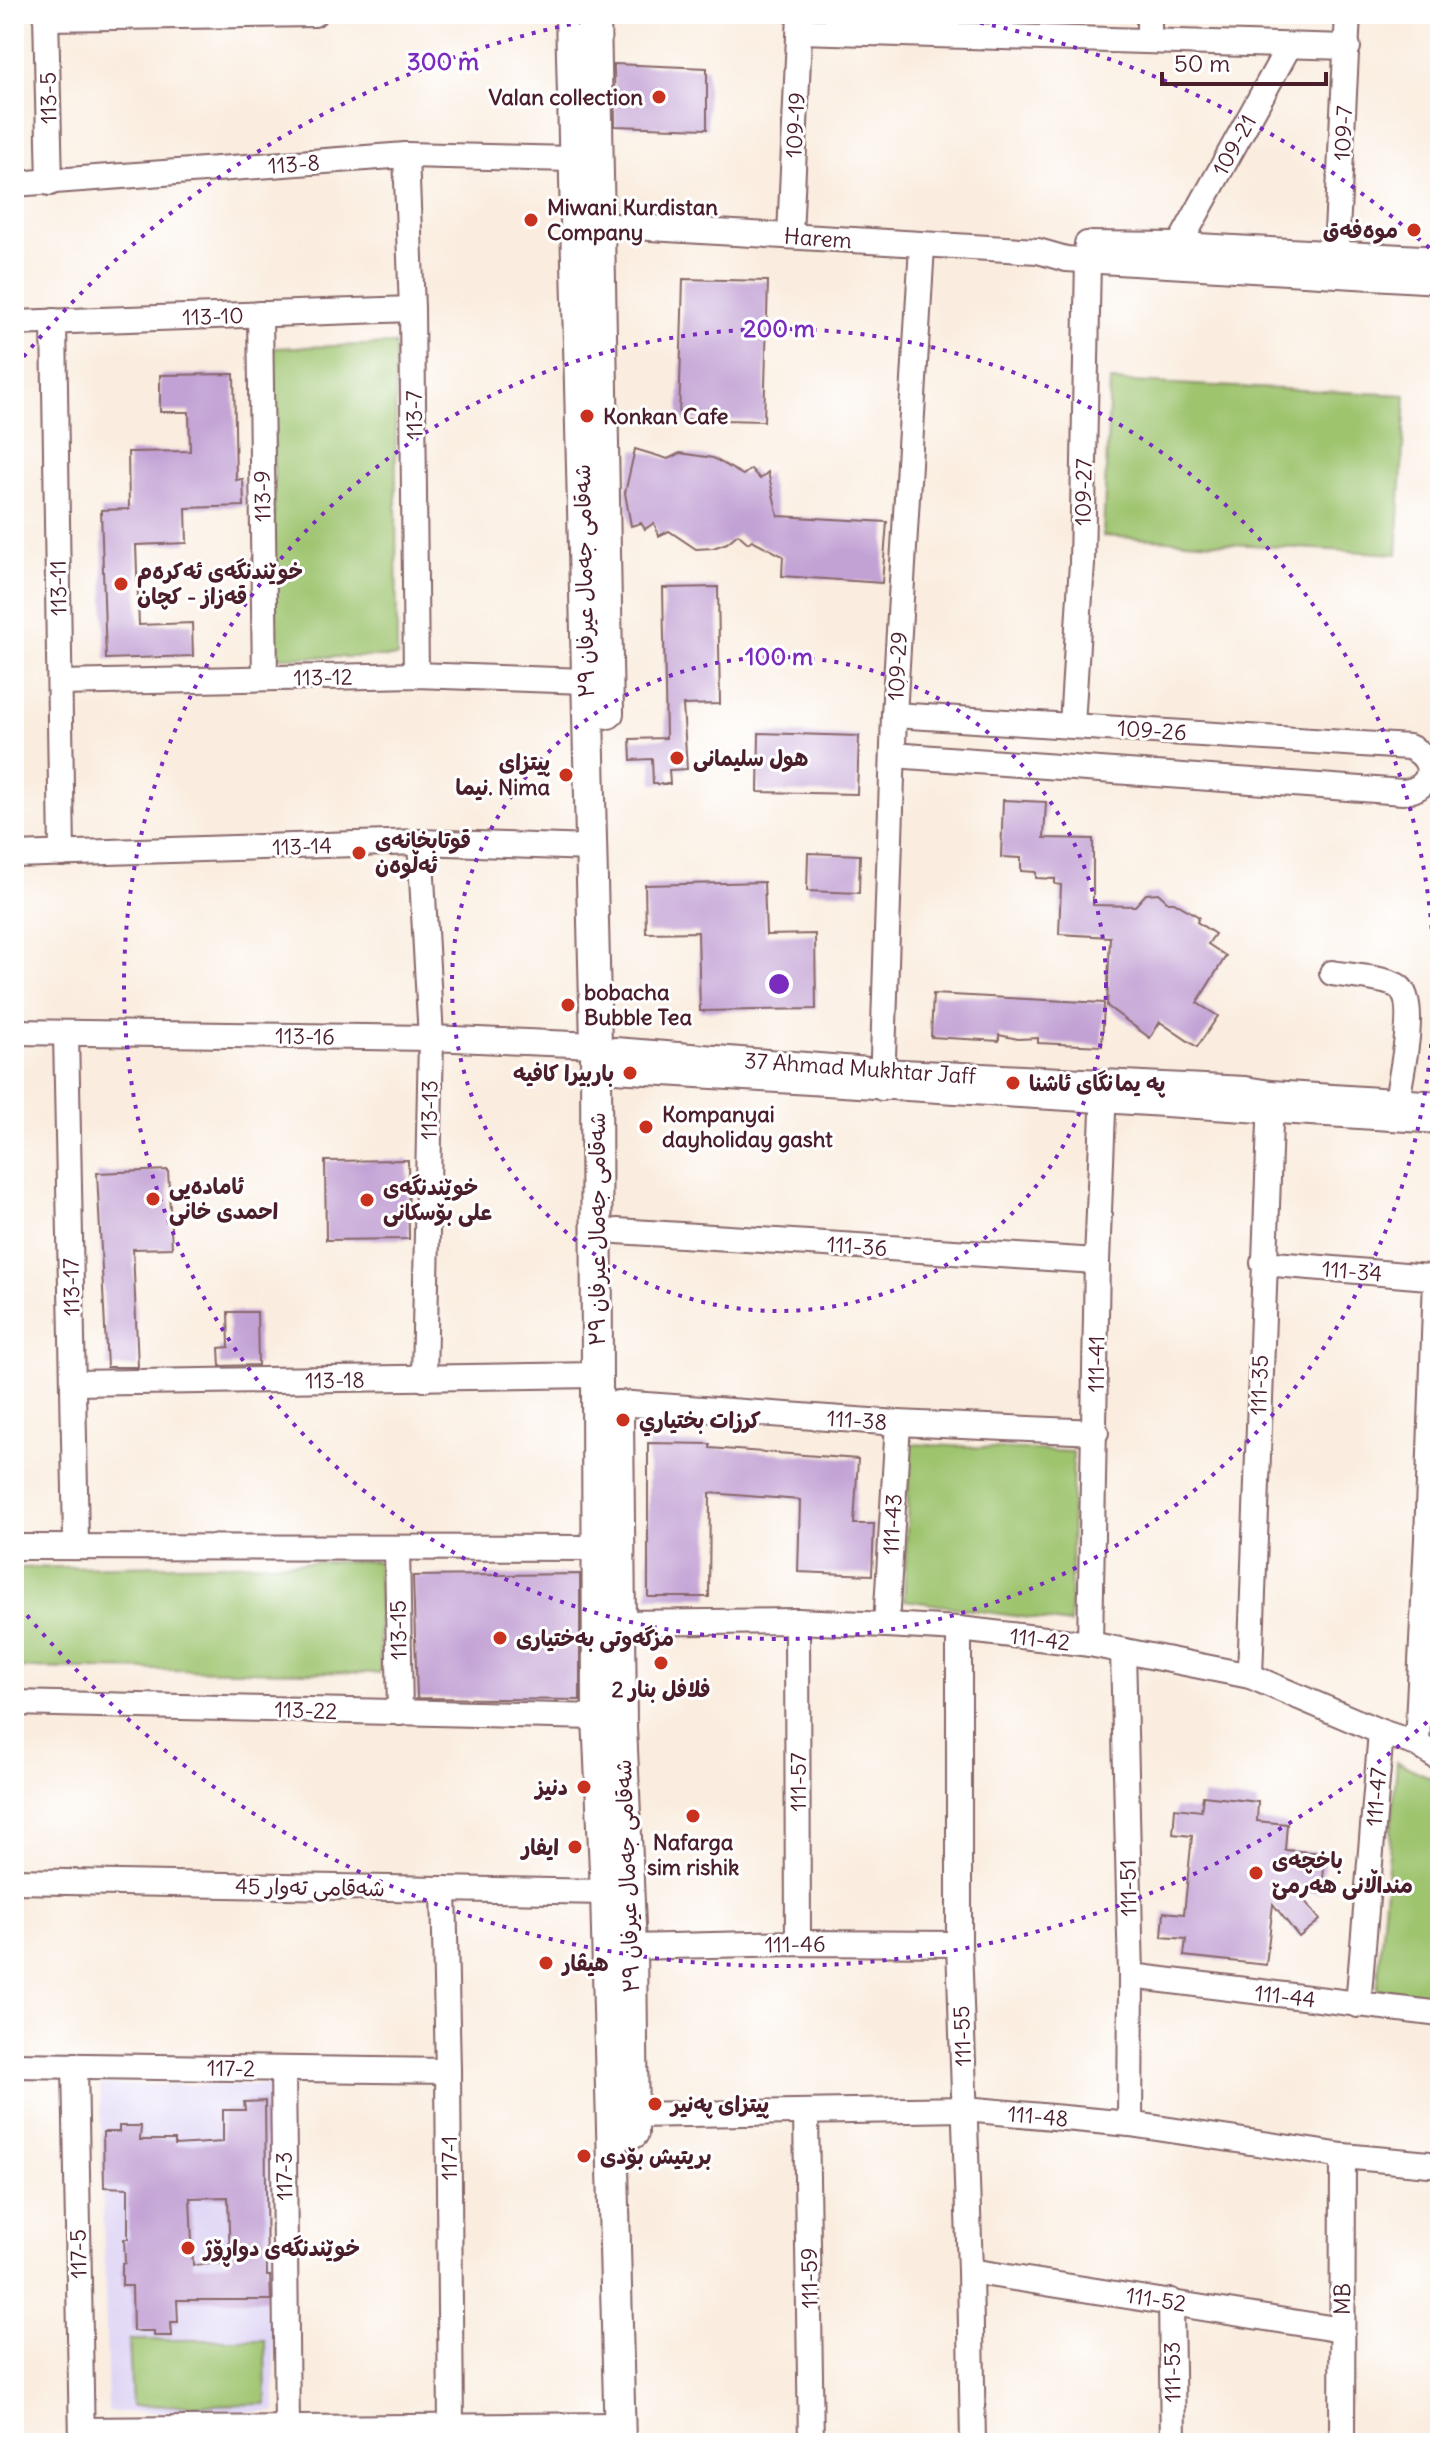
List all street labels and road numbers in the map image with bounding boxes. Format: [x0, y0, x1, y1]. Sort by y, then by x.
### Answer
street label: 113-5 [34, 72, 62, 124]
street label: 109-19 [779, 91, 811, 159]
street label: 109-7 [1328, 105, 1358, 161]
street label: 109-21 [1206, 110, 1262, 180]
street label: 113-8 [267, 148, 321, 180]
street label: Harem [783, 222, 853, 254]
street label: 113-10 [182, 301, 244, 331]
street label: 113-7 [400, 390, 428, 440]
street label: 109-27 [1068, 458, 1098, 526]
street label: شەقامی جەمال عیرفان ٣٩ [568, 464, 601, 698]
street label: 113-9 [248, 470, 276, 522]
street label: 113-11 [44, 560, 72, 616]
street label: 109-29 [881, 631, 913, 701]
street label: 113-12 [293, 662, 353, 692]
street label: 109-26 [1116, 714, 1188, 746]
street label: 113-14 [272, 831, 332, 861]
street label: 113-16 [275, 1021, 335, 1051]
street label: 37 Ahmad Mukhtar Jaff [743, 1046, 977, 1090]
street label: 113-13 [414, 1080, 444, 1140]
street label: شەقامی جەمال عیرفان ٣٩ [583, 1112, 612, 1346]
street label: 111-36 [826, 1230, 888, 1262]
street label: 111-34 [1321, 1254, 1383, 1288]
street label: 113-17 [56, 1258, 86, 1316]
street label: 111-41 [1082, 1335, 1110, 1393]
street label: 111-35 [1244, 1354, 1274, 1416]
street label: 113-18 [305, 1365, 365, 1395]
street label: 111-38 [826, 1404, 888, 1436]
street label: 111-43 [876, 1493, 908, 1555]
street label: 113-15 [383, 1600, 413, 1660]
street label: 111-42 [1008, 1621, 1072, 1657]
street label: 113-22 [274, 1695, 338, 1725]
street label: 111-57 [784, 1752, 812, 1812]
street label: شەقامی جەمال عیرفان ٣٩ [609, 1759, 646, 1993]
street label: 111-47 [1359, 1766, 1393, 1828]
street label: 111-51 [1114, 1859, 1142, 1917]
street label: شەقامی تەوار 45 [235, 1872, 385, 1903]
street label: 111-46 [764, 1929, 826, 1959]
street label: 111-44 [1253, 1978, 1317, 2014]
street label: 111-55 [947, 2005, 977, 2067]
street label: 117-2 [207, 2054, 255, 2082]
street label: 111-48 [1006, 2099, 1070, 2133]
street label: 117-1 [435, 2136, 463, 2180]
street label: 117-3 [270, 2151, 298, 2201]
street label: 117-5 [64, 2229, 92, 2279]
street label: 111-59 [794, 2247, 824, 2309]
street label: 111-52 [1124, 2280, 1188, 2318]
street label: MB [1328, 2283, 1356, 2315]
street label: 111-53 [1157, 2341, 1187, 2403]

